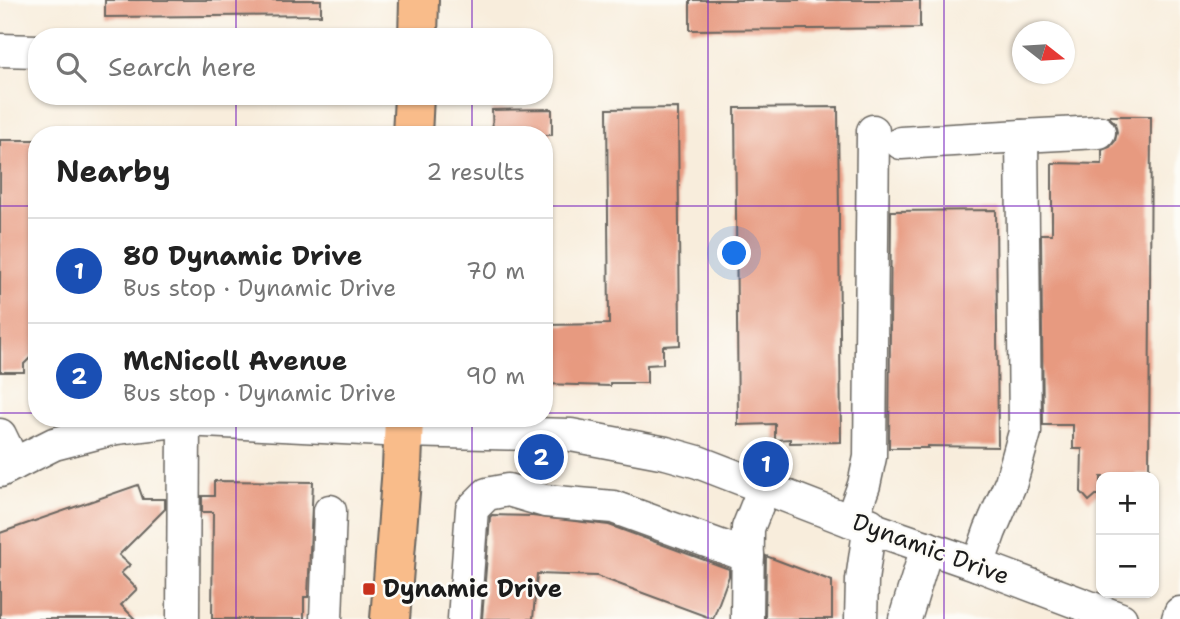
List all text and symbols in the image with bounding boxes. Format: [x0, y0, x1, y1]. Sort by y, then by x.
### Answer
north arrow [1012, 21, 1075, 84]
search box [28, 28, 553, 105]
icon: search [52, 48, 90, 86]
text: Search here [108, 49, 257, 84]
text: Nearby [56, 151, 171, 192]
text: 2 results [426, 157, 525, 187]
your location [717, 236, 751, 270]
text: 80 Dynamic Drive [123, 238, 362, 273]
text: 1 [74, 256, 84, 286]
text: 70 m [466, 256, 525, 286]
text: Bus stop · Dynamic Drive [123, 273, 396, 303]
text: McNicoll Avenue [123, 343, 347, 378]
text: 2 [71, 361, 87, 391]
text: 90 m [465, 361, 525, 391]
text: Bus stop · Dynamic Drive [123, 378, 396, 408]
pin: 2 [518, 431, 564, 483]
pin: 1 [743, 438, 789, 490]
map controls [1096, 472, 1159, 598]
button: + [1096, 472, 1159, 535]
street label: Dynamic Drive [848, 506, 1014, 592]
button: − [1096, 535, 1159, 598]
place label: Dynamic Drive [383, 573, 562, 605]
marker: Dynamic Drive [361, 581, 377, 597]

